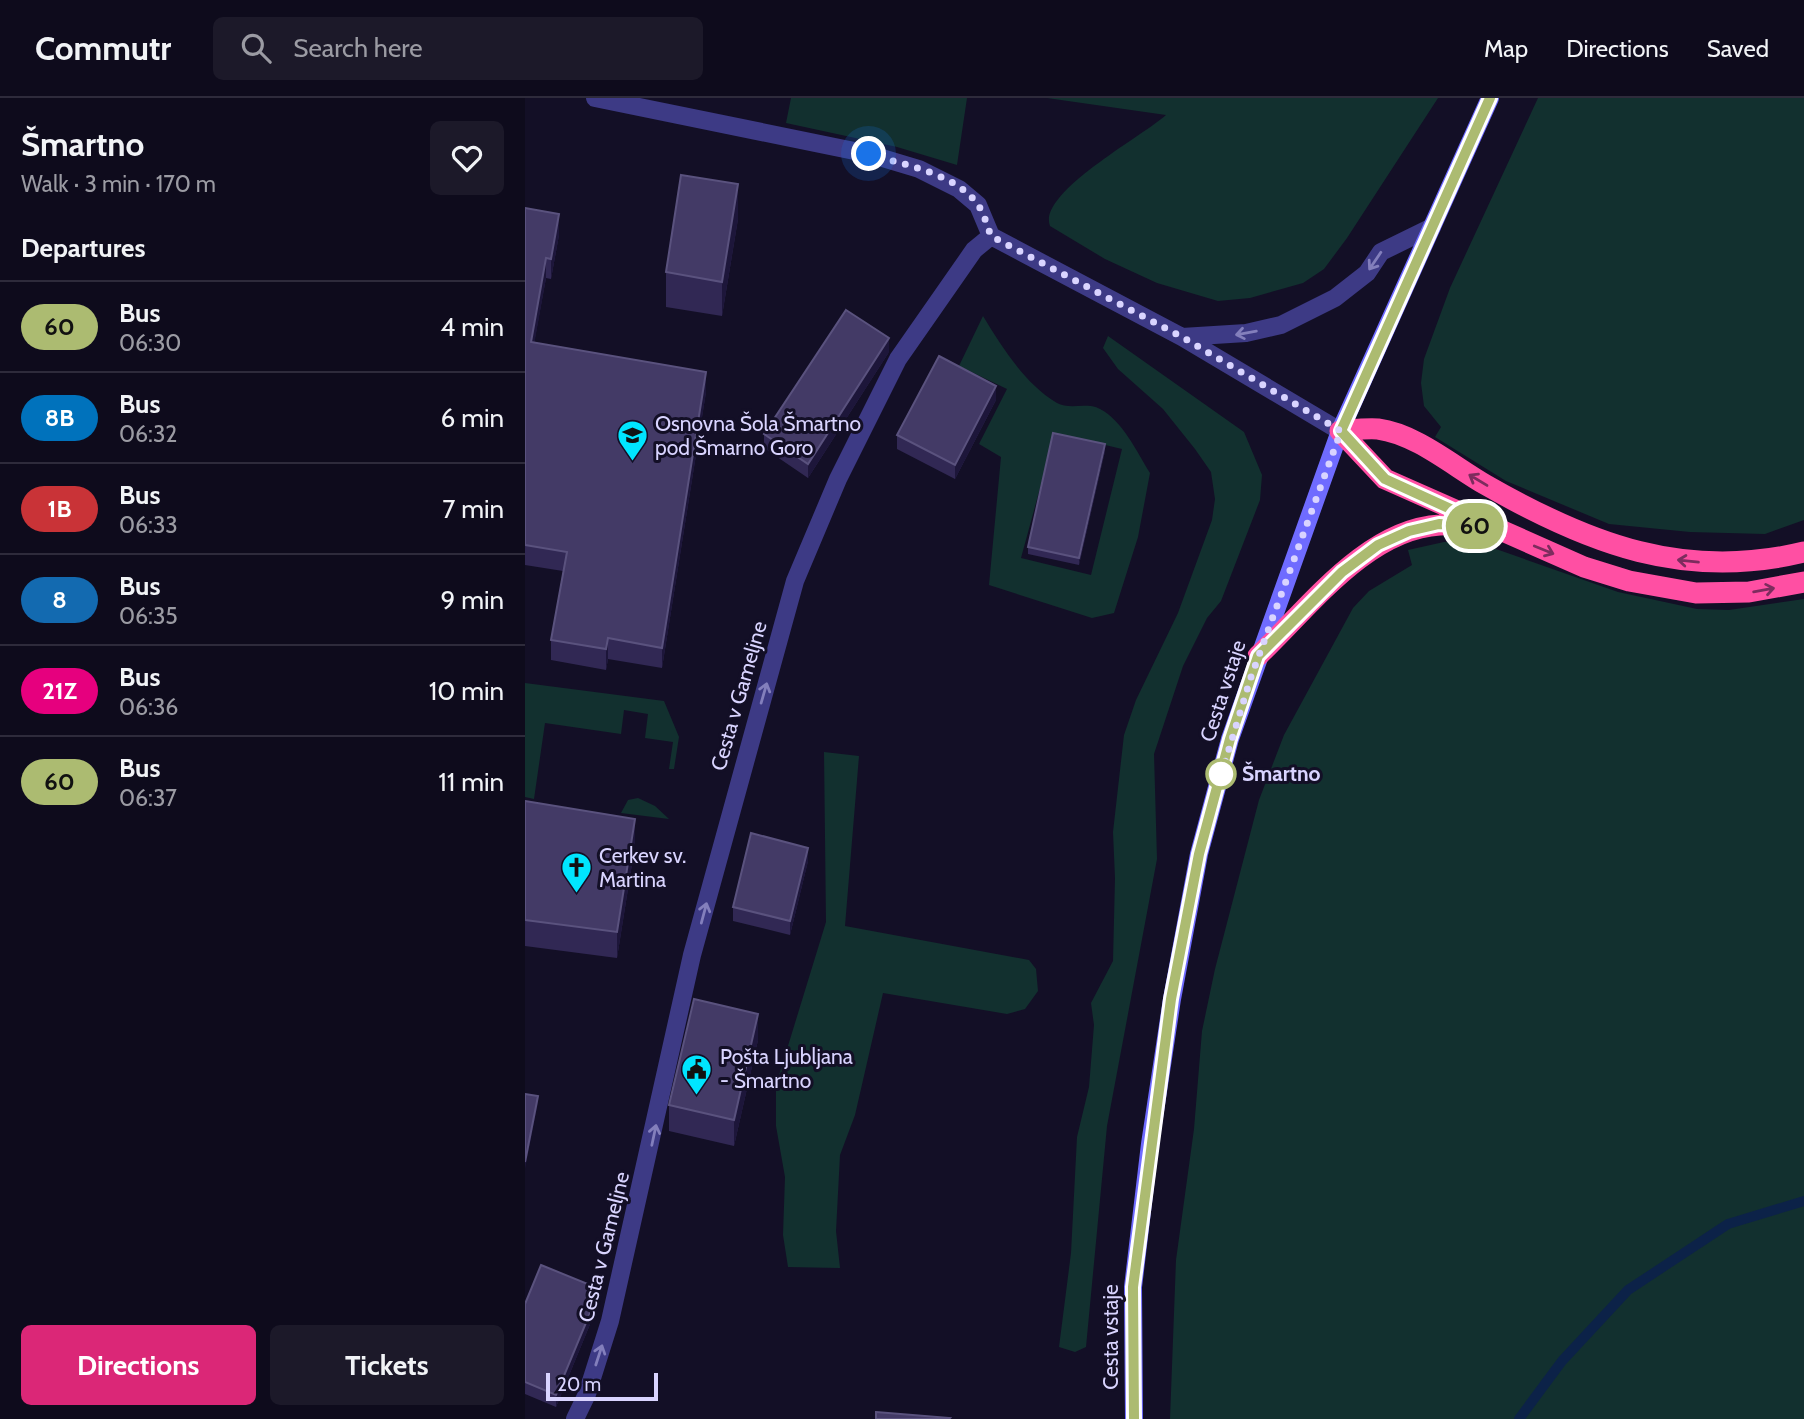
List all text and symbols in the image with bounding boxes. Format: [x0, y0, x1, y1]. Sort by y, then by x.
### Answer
search box [213, 17, 703, 80]
text: Commutr [35, 28, 171, 68]
icon: search [237, 29, 275, 67]
text: Search here [293, 32, 422, 64]
text: Map [1484, 34, 1528, 63]
text: Directions [1566, 34, 1669, 63]
text: Saved [1707, 34, 1769, 63]
button: heart [430, 121, 504, 195]
text: Šmartno [21, 124, 144, 164]
your location [851, 136, 886, 171]
text: Walk · 3 min · 170 m [21, 170, 216, 198]
text: Departures [21, 232, 145, 264]
one-way arrow [1368, 251, 1382, 270]
text: Bus [119, 297, 160, 329]
text: 4 min [440, 311, 504, 343]
text: 60 [44, 312, 75, 341]
one-way arrow [1235, 326, 1258, 340]
text: 06:30 [119, 329, 181, 357]
text: Bus [119, 388, 160, 420]
text: 6 min [441, 402, 504, 434]
text: 8B [45, 403, 74, 432]
place label: Osnovna Šola Šmartno pod Šmarno Goro [655, 411, 861, 460]
school or university icon: Osnovna Šola Šmartno pod Šmarno Goro [615, 419, 649, 463]
text: 06:32 [119, 420, 177, 448]
one-way arrow [1468, 473, 1488, 487]
text: Bus [119, 479, 160, 511]
text: 7 min [442, 493, 504, 525]
text: 1B [48, 494, 71, 523]
line badge: 60 [1443, 503, 1507, 549]
text: 06:33 [119, 511, 178, 539]
text: 60 [1460, 511, 1490, 540]
one-way arrow [1532, 545, 1554, 558]
one-way arrow [1677, 554, 1700, 567]
text: Bus [119, 570, 160, 602]
one-way arrow [1752, 583, 1775, 596]
text: 9 min [441, 584, 504, 616]
text: 8 [52, 585, 67, 614]
text: 06:35 [119, 602, 178, 630]
street label: Cesta v Gameljne [705, 618, 773, 774]
street label: Cesta vstaje [1194, 637, 1252, 745]
text: Bus [119, 661, 160, 693]
text: 10 min [429, 675, 504, 707]
text: 21Z [42, 676, 77, 705]
one-way arrow [758, 682, 771, 704]
text: 06:36 [119, 693, 178, 721]
text: Bus [119, 752, 160, 784]
marker: Šmartno [1206, 759, 1236, 789]
place label: Šmartno [1242, 761, 1321, 786]
text: 11 min [438, 766, 504, 798]
text: 60 [44, 767, 75, 796]
text: 06:37 [119, 784, 177, 812]
place label: Cerkev sv. Martina [599, 843, 687, 892]
church icon: Cerkev sv. Martina [559, 851, 593, 895]
one-way arrow [698, 902, 711, 925]
place label: Pošta Ljubljana - Šmartno [720, 1044, 853, 1093]
public building icon: Pošta Ljubljana - Šmartno [680, 1052, 714, 1096]
one-way arrow [648, 1124, 661, 1146]
street label: Cesta v Gameljne [573, 1169, 635, 1325]
street label: Cesta vstaje [1098, 1284, 1124, 1390]
button: Directions [21, 1325, 256, 1405]
button: Tickets [270, 1325, 504, 1405]
one-way arrow [594, 1345, 606, 1367]
scale bar [546, 1370, 658, 1402]
text: 20 m [557, 1373, 601, 1396]

